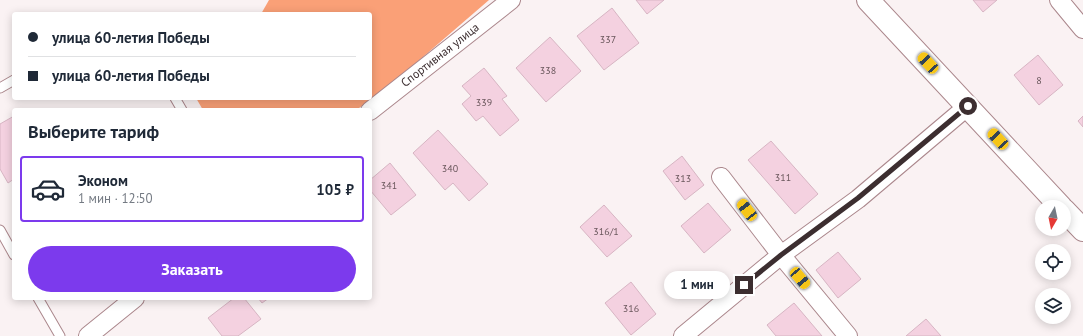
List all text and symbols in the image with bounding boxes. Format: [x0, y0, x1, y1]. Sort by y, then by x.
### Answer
street label: Спортивная улица [398, 19, 482, 90]
text: улица 60-летия Победы [52, 28, 210, 47]
house number: 337 [600, 33, 616, 46]
car [915, 50, 941, 76]
house number: 338 [540, 64, 556, 77]
text: улица 60-летия Победы [52, 66, 210, 85]
house number: 8 [1036, 74, 1042, 87]
house number: 339 [476, 96, 492, 109]
route start [959, 97, 977, 115]
text: Выберите тариф [28, 120, 159, 143]
car [985, 126, 1011, 152]
house number: 340 [442, 162, 459, 175]
icon: car [30, 171, 66, 207]
text: Эконом [78, 171, 128, 190]
house number: 311 [775, 171, 791, 184]
house number: 313 [675, 172, 691, 185]
house number: 341 [381, 179, 397, 192]
text: 105 ₽ [316, 180, 354, 199]
text: 1 мин · 12:50 [78, 190, 153, 207]
car [735, 197, 759, 223]
north arrow [1035, 200, 1071, 236]
map controls [1035, 200, 1071, 324]
house number: 316/1 [593, 225, 619, 238]
button: locate [1035, 244, 1071, 280]
button: Заказать [28, 246, 356, 292]
car [788, 265, 812, 291]
callout: 1 мин [664, 271, 730, 299]
text: 1 мин [680, 276, 714, 293]
route end [735, 276, 753, 294]
button: layers [1035, 288, 1071, 324]
house number: 316 [623, 302, 639, 315]

